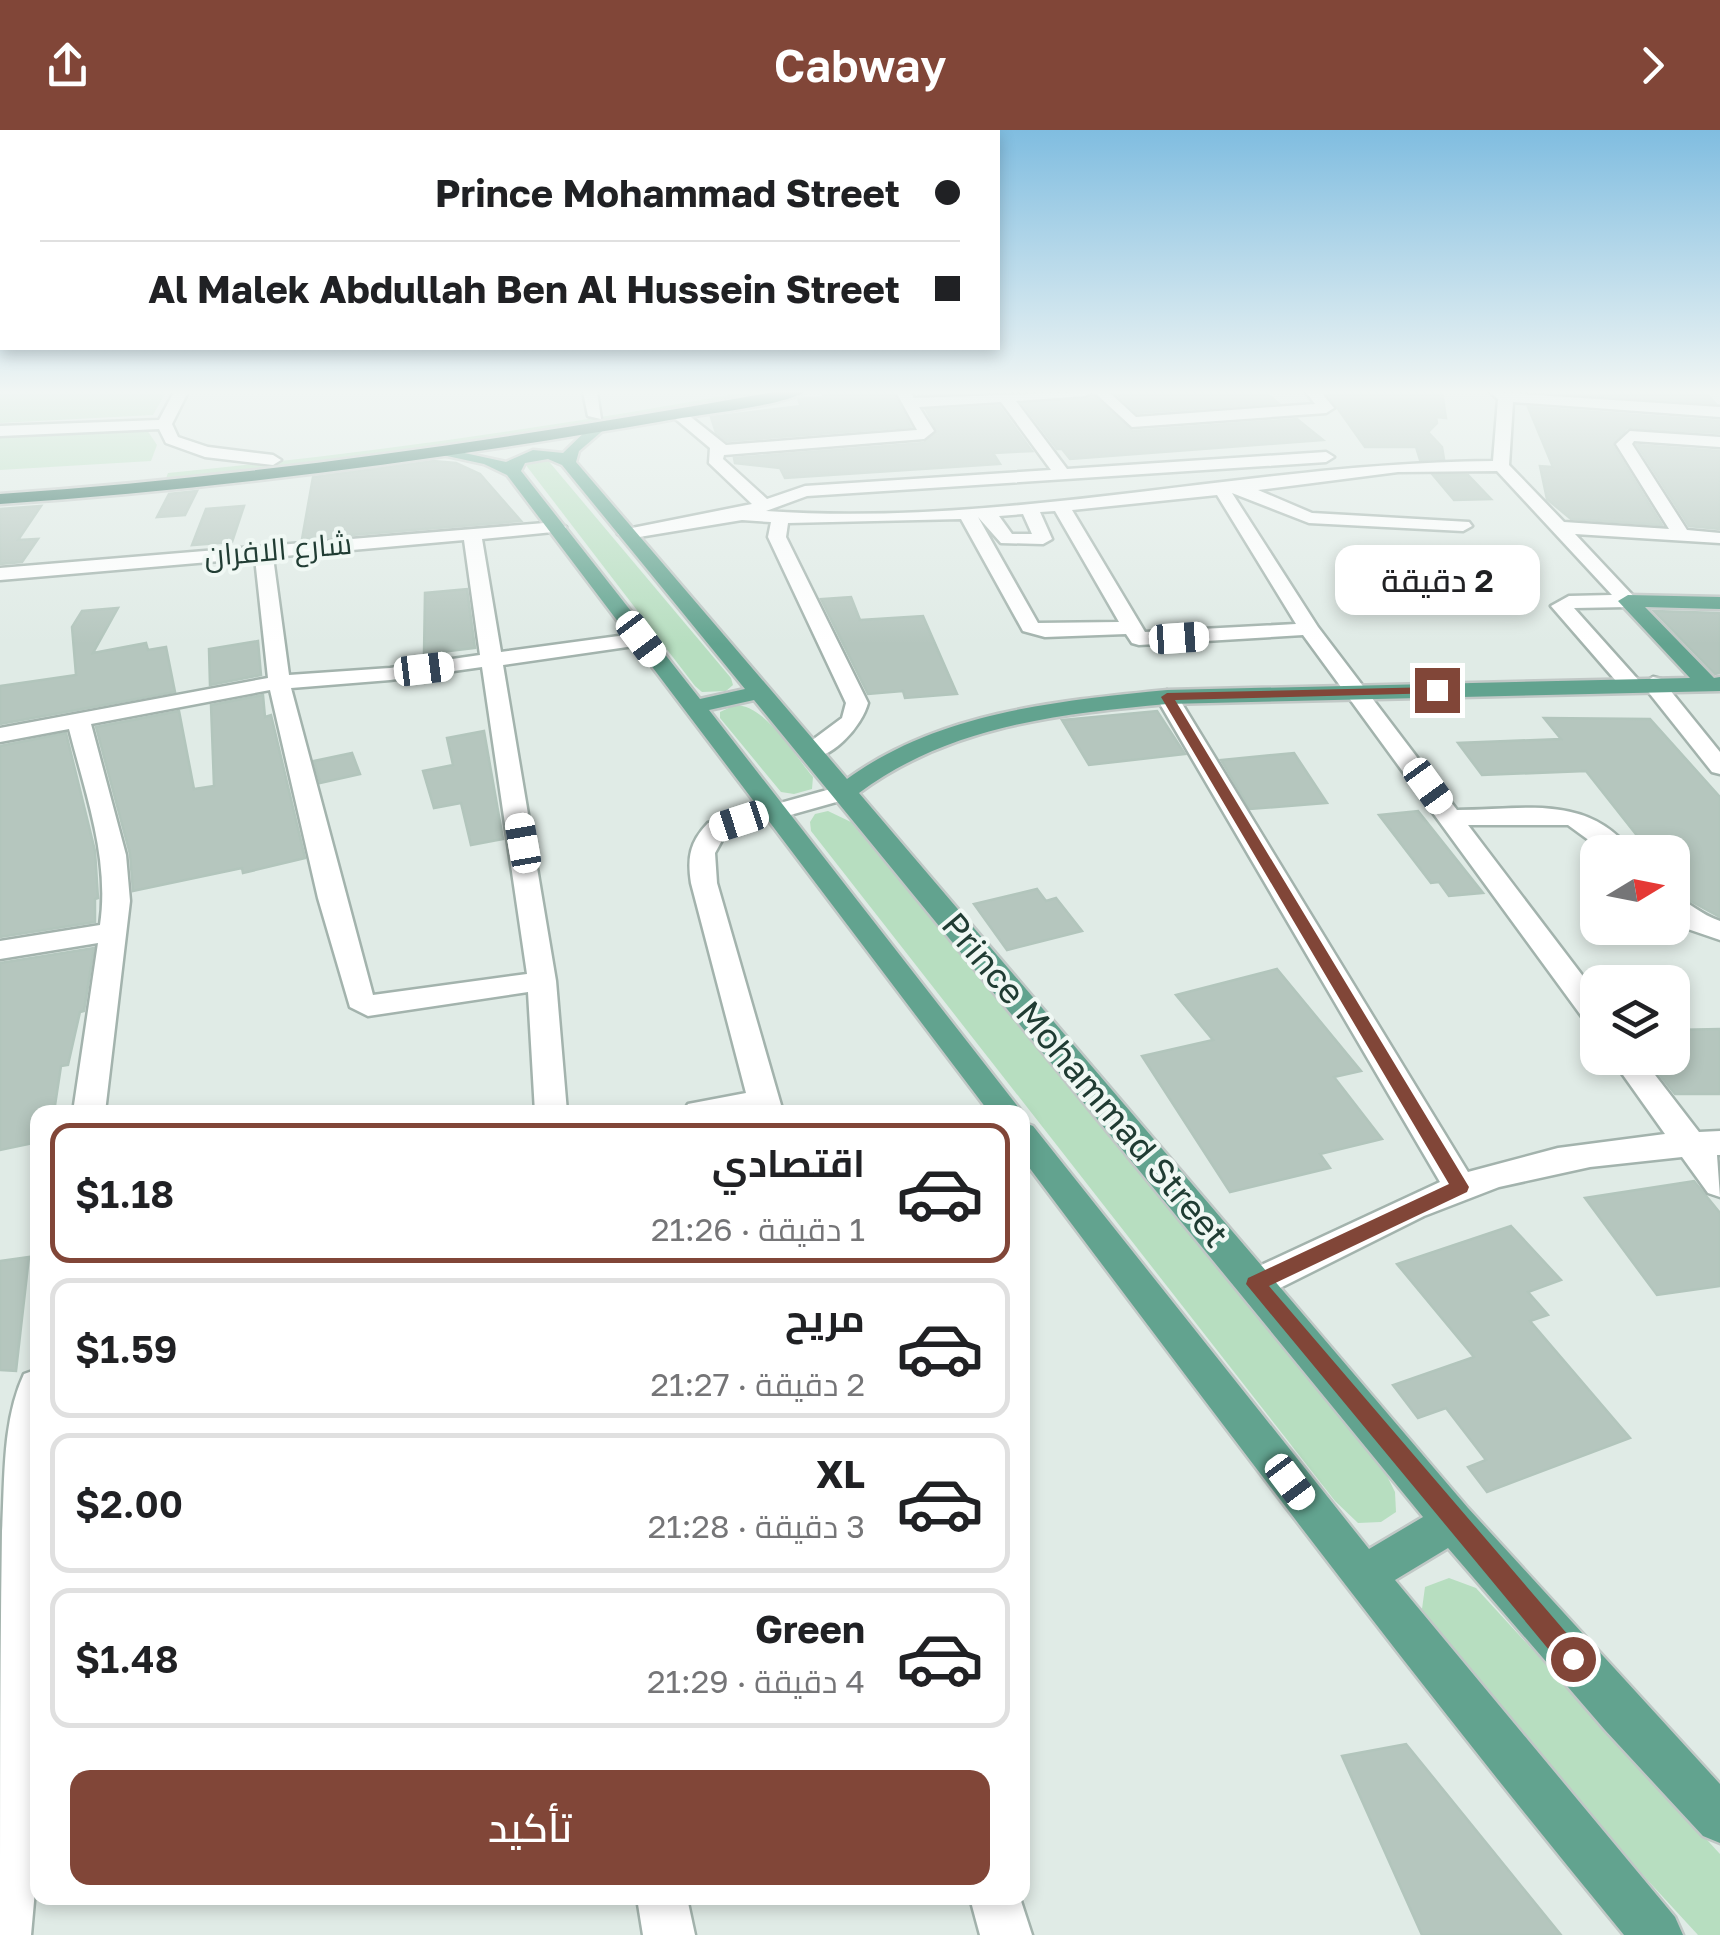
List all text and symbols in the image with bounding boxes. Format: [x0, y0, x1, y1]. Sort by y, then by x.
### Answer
icon: share [40, 38, 95, 93]
text: Cabway [774, 38, 946, 92]
icon: forward [1625, 38, 1680, 93]
text: Prince Mohammad Street [435, 170, 900, 215]
text: Al Malek Abdullah Ben Al Hussein Street [148, 266, 900, 311]
street label: شارع الافران [202, 525, 354, 576]
callout: 2 دقيقة [1334, 545, 1540, 615]
text: 2 دقيقة [1381, 561, 1494, 599]
car [611, 606, 671, 672]
car [1148, 621, 1210, 655]
car [392, 650, 456, 688]
route end [1415, 668, 1460, 713]
car [1398, 753, 1458, 819]
car [706, 797, 772, 845]
car [503, 811, 543, 875]
north arrow [1580, 835, 1690, 945]
map controls [1580, 835, 1690, 1075]
street label: Prince Mohammad Street [934, 904, 1238, 1255]
button: layers [1580, 965, 1690, 1075]
text: اقتصادي [712, 1140, 865, 1185]
icon: car [895, 1148, 985, 1238]
text: $1.18 [75, 1171, 174, 1216]
text: 1 دقيقة · 21:26 [651, 1210, 865, 1248]
text: مريح [785, 1295, 865, 1340]
icon: car [895, 1303, 985, 1393]
text: $1.59 [75, 1326, 177, 1371]
text: 2 دقيقة · 21:27 [650, 1365, 865, 1403]
car [1260, 1449, 1320, 1515]
text: XL [816, 1451, 865, 1496]
icon: car [895, 1458, 985, 1548]
text: $2.00 [75, 1481, 183, 1526]
text: 3 دقيقة · 21:28 [648, 1507, 865, 1545]
text: Green [755, 1606, 865, 1651]
icon: car [895, 1613, 985, 1703]
text: $1.48 [75, 1636, 179, 1681]
route start [1551, 1637, 1596, 1682]
text: 4 دقيقة · 21:29 [647, 1662, 865, 1700]
button: تأكيد [70, 1770, 990, 1885]

